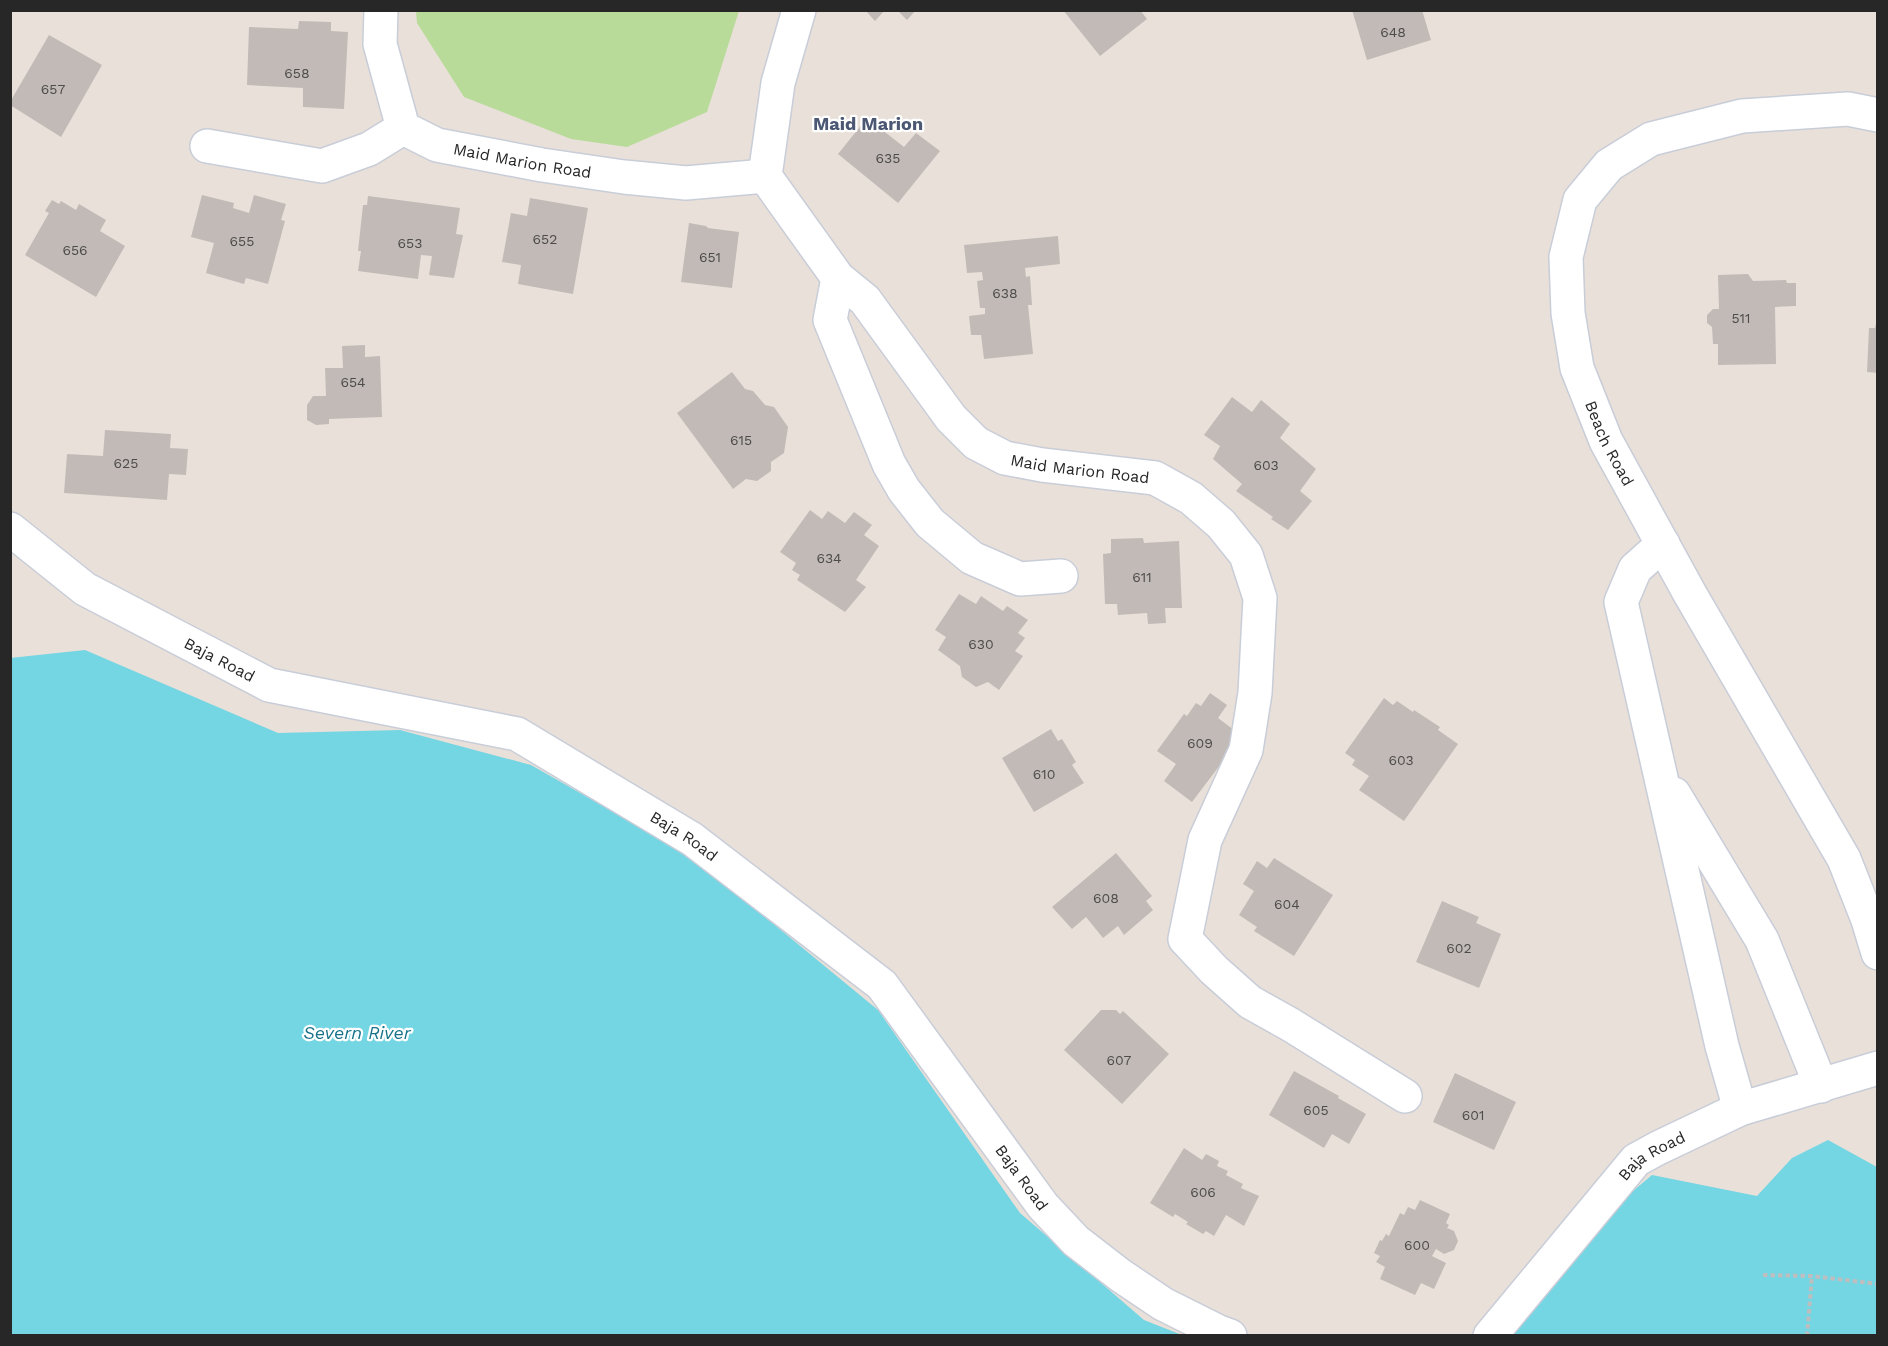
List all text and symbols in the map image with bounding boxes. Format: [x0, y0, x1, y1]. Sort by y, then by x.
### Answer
house number: 648 [1380, 24, 1406, 40]
house number: 658 [284, 65, 310, 81]
house number: 657 [41, 81, 65, 97]
district label: Maid Marion [813, 113, 923, 134]
street label: Maid Marion Road [452, 139, 593, 182]
house number: 635 [876, 150, 900, 166]
house number: 652 [533, 231, 557, 247]
house number: 655 [230, 233, 254, 249]
house number: 653 [398, 235, 422, 251]
house number: 656 [62, 242, 88, 258]
house number: 651 [699, 249, 721, 265]
house number: 638 [992, 285, 1018, 301]
house number: 511 [1731, 310, 1751, 326]
house number: 654 [340, 374, 366, 390]
street label: Beach Road [1581, 398, 1638, 489]
house number: 615 [730, 432, 752, 448]
street label: Maid Marion Road [1009, 450, 1150, 487]
house number: 625 [114, 455, 138, 471]
house number: 603 [1253, 457, 1279, 473]
house number: 634 [816, 550, 842, 566]
house number: 611 [1132, 569, 1152, 585]
street label: Baja Road [181, 633, 258, 686]
house number: 630 [968, 636, 994, 652]
house number: 609 [1187, 735, 1213, 751]
house number: 603 [1388, 752, 1414, 768]
house number: 610 [1033, 766, 1055, 782]
street label: Baja Road [647, 807, 721, 865]
house number: 608 [1093, 890, 1119, 906]
house number: 604 [1274, 896, 1300, 912]
house number: 602 [1446, 940, 1472, 956]
water label: Severn River [303, 1022, 412, 1043]
house number: 607 [1107, 1052, 1132, 1068]
house number: 605 [1303, 1102, 1329, 1118]
house number: 601 [1462, 1107, 1484, 1123]
street label: Baja Road [1614, 1128, 1688, 1184]
street label: Baja Road [991, 1141, 1052, 1214]
house number: 606 [1190, 1184, 1216, 1200]
house number: 600 [1404, 1237, 1430, 1253]

